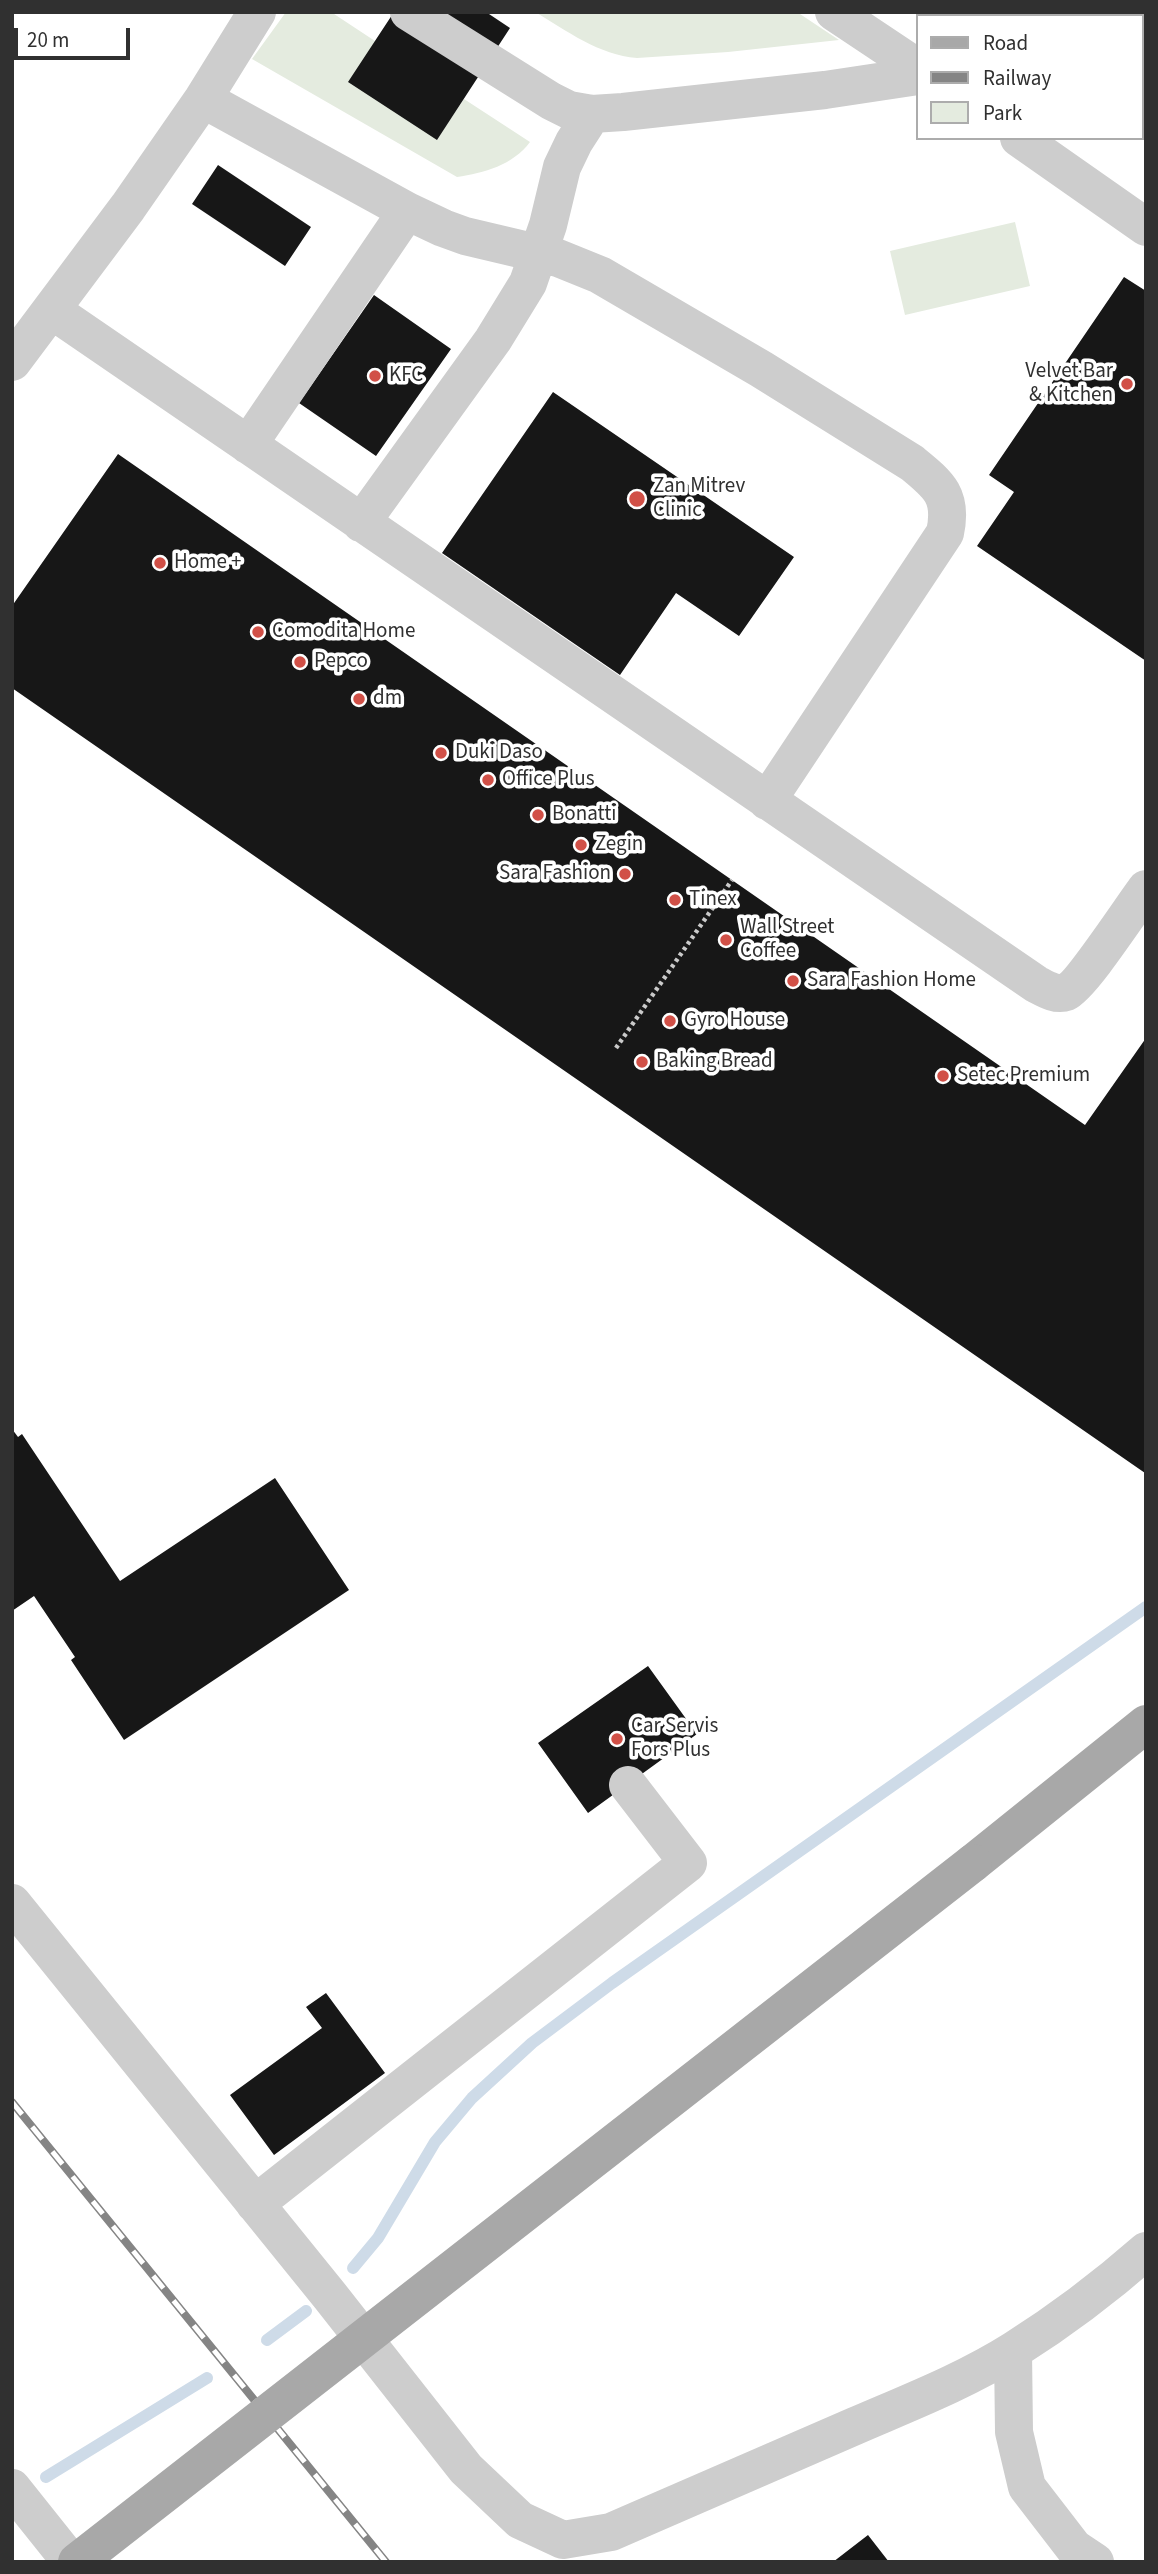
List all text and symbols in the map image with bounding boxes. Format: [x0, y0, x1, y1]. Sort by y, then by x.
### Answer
scale bar [18, 14, 133, 58]
legend [916, 14, 1144, 140]
text: 20 m [27, 25, 69, 55]
text: Road [983, 28, 1028, 58]
text: Railway [983, 63, 1051, 93]
text: Park [983, 98, 1022, 128]
place label: Velvet Bar & Kitchen [1025, 359, 1113, 409]
place label: KFC [389, 363, 423, 389]
marker: KFC [367, 368, 383, 384]
marker: Velvet Bar & Kitchen [1119, 376, 1135, 392]
place label: Zan Mitrev Clinic [653, 474, 745, 524]
marker: Zan Mitrev Clinic [627, 489, 647, 509]
place label: Home + [174, 550, 242, 576]
marker: Home + [152, 555, 168, 571]
place label: Comodita Home [272, 619, 415, 645]
marker: Comodita Home [250, 624, 266, 640]
place label: Pepco [314, 649, 368, 675]
marker: Pepco [292, 654, 308, 670]
place label: dm [373, 686, 402, 712]
marker: dm [351, 691, 367, 707]
place label: Duki Daso [455, 740, 543, 766]
marker: Duki Daso [433, 745, 449, 761]
place label: Office Plus [502, 767, 594, 793]
marker: Office Plus [480, 772, 496, 788]
place label: Bonatti [552, 802, 616, 828]
marker: Bonatti [530, 807, 546, 823]
place label: Zegin [595, 832, 643, 858]
marker: Zegin [573, 837, 589, 853]
place label: Sara Fashion [499, 861, 611, 887]
marker: Sara Fashion [617, 866, 633, 882]
place label: Tinex [689, 887, 737, 913]
marker: Tinex [667, 892, 683, 908]
place label: Wall Street Coffee [740, 915, 834, 965]
marker: Wall Street Coffee [718, 932, 734, 948]
place label: Sara Fashion Home [807, 968, 976, 994]
marker: Sara Fashion Home [785, 973, 801, 989]
place label: Gyro House [684, 1008, 785, 1034]
marker: Gyro House [662, 1013, 678, 1029]
place label: Baking Bread [656, 1049, 773, 1075]
marker: Baking Bread [634, 1054, 650, 1070]
place label: Setec Premium [957, 1063, 1090, 1089]
marker: Setec Premium [935, 1068, 951, 1084]
place label: Car Servis Fors Plus [631, 1714, 718, 1764]
marker: Car Servis Fors Plus [609, 1731, 625, 1747]

